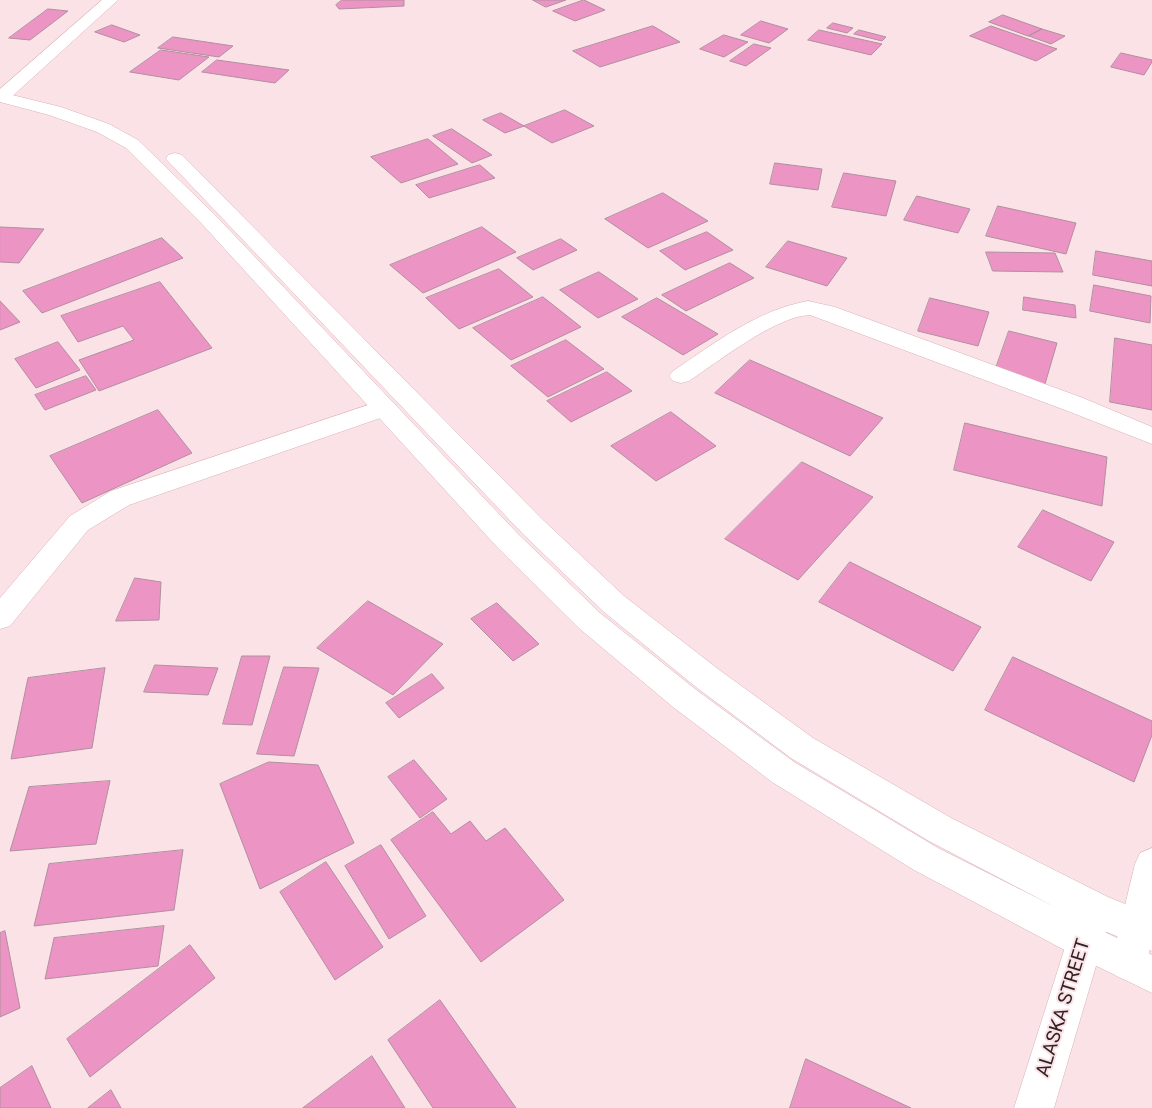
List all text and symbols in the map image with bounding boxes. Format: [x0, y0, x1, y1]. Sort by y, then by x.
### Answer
street label: ALASKA STREET [1032, 936, 1096, 1080]

